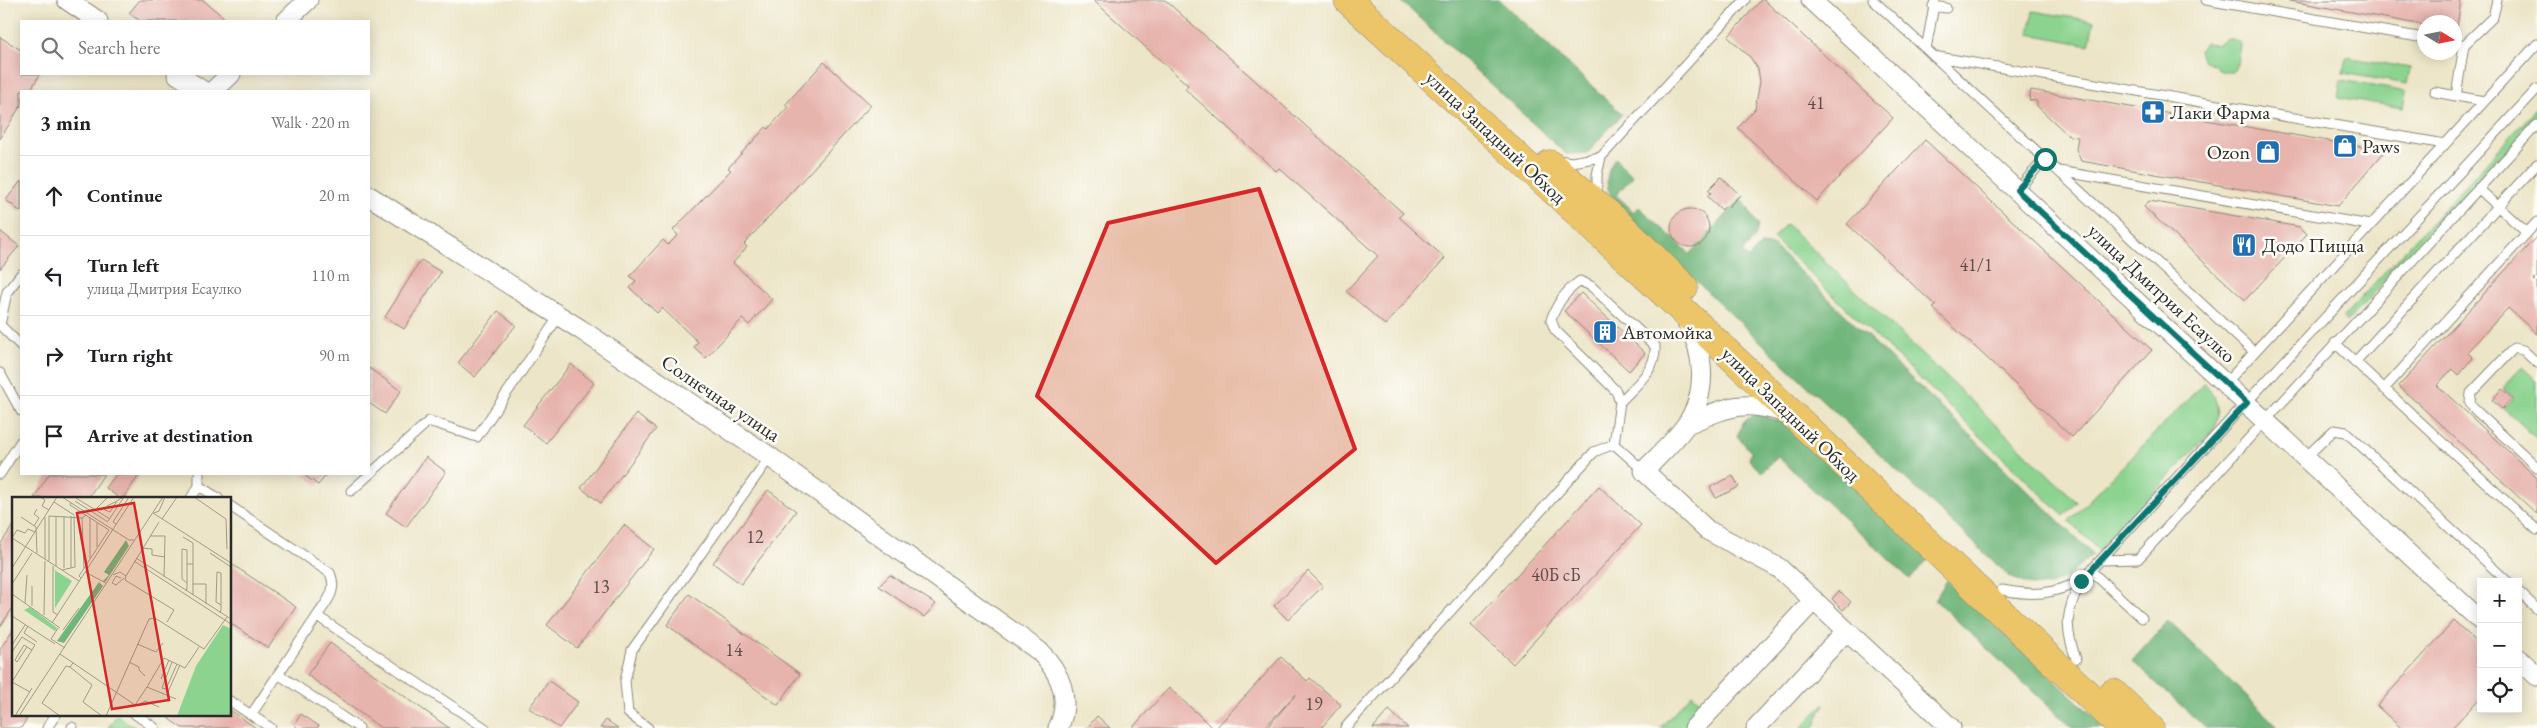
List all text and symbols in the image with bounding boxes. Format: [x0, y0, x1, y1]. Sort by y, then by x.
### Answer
north arrow [2417, 15, 2462, 60]
search box [20, 20, 370, 75]
icon: search [38, 34, 66, 62]
text: Search here [78, 35, 160, 60]
street label: улица Западный Обход [1420, 65, 1572, 209]
house number: 41 [1807, 91, 1825, 114]
pharmacy icon: Лаки Фарма [2140, 99, 2166, 125]
place label: Лаки Фарма [2170, 99, 2270, 125]
text: 3 min [40, 109, 91, 136]
text: Walk · 220 m [271, 112, 350, 133]
shop icon: Paws [2332, 133, 2358, 159]
place label: Paws [2362, 133, 2400, 159]
place label: Ozon [2207, 139, 2250, 165]
shop icon: Ozon [2255, 139, 2281, 165]
route start [2034, 148, 2057, 171]
icon: ahead [40, 182, 68, 210]
text: Continue [87, 183, 162, 208]
text: 20 m [319, 185, 350, 206]
street label: улица Дмитрия Есаулко [2082, 218, 2242, 368]
restaurant icon: Додо Пицца [2231, 232, 2257, 258]
place label: Додо Пицца [2262, 232, 2364, 258]
text: Turn left [87, 253, 159, 278]
house number: 41/1 [1959, 253, 1993, 276]
icon: left [40, 262, 68, 290]
text: 110 m [311, 265, 350, 286]
text: улица Дмитрия Есаулко [87, 278, 242, 299]
building icon: Автомойка [1592, 319, 1618, 345]
place label: Автомойка [1621, 319, 1712, 345]
street label: улица Западный Обход [1716, 341, 1866, 487]
icon: right [40, 342, 68, 370]
text: Turn right [87, 343, 173, 368]
text: 90 m [319, 345, 350, 366]
street label: Солнечная улица [656, 349, 786, 447]
icon: arrive [40, 422, 68, 450]
text: Arrive at destination [87, 423, 253, 448]
inset map [12, 497, 231, 716]
house number: 12 [746, 525, 764, 548]
house number: 40Б сБ [1531, 563, 1581, 586]
route end [2070, 570, 2093, 593]
house number: 13 [592, 575, 610, 598]
map controls [2477, 578, 2522, 713]
button: + [2477, 578, 2522, 623]
button: − [2477, 623, 2522, 668]
house number: 14 [725, 638, 743, 661]
button: locate [2477, 668, 2522, 713]
house number: 19 [1305, 692, 1323, 715]

